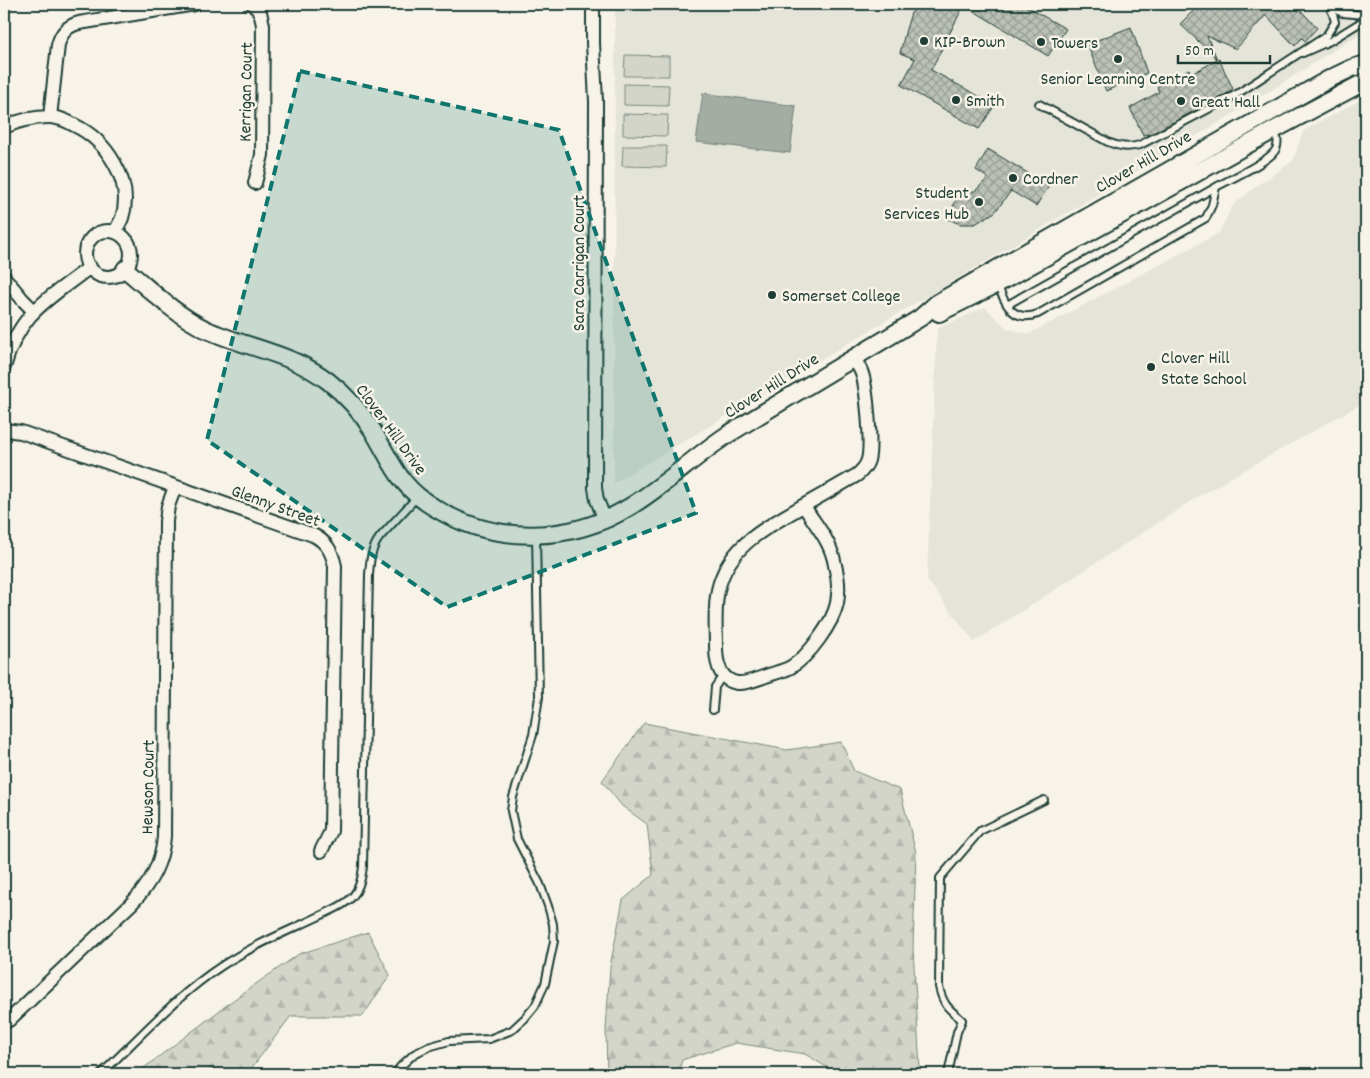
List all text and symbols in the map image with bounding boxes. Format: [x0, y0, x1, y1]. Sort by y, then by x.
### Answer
place label: KIP-Brown [934, 31, 1005, 56]
place label: Towers [1051, 32, 1098, 57]
scale bar [1178, 32, 1270, 64]
marker: KIP-Brown [918, 35, 930, 47]
marker: Towers [1035, 36, 1047, 48]
text: 50 m [1185, 41, 1214, 63]
street label: Kerrigan Court [234, 42, 261, 142]
marker: Senior Learning Centre [1112, 53, 1124, 65]
place label: Senior Learning Centre [1041, 68, 1196, 93]
place label: Smith [966, 90, 1004, 115]
place label: Great Hall [1191, 91, 1261, 116]
marker: Smith [950, 94, 962, 106]
marker: Great Hall [1175, 95, 1187, 107]
street label: Clover Hill Drive [1092, 125, 1197, 201]
place label: Cordner [1023, 168, 1078, 193]
marker: Cordner [1007, 172, 1019, 184]
place label: Student Services Hub [884, 182, 969, 228]
street label: Sara Carrigan Court [568, 194, 593, 331]
marker: Student Services Hub [973, 196, 985, 208]
place label: Somerset College [782, 285, 900, 310]
marker: Somerset College [766, 289, 778, 301]
place label: Clover Hill State School [1161, 347, 1247, 393]
street label: Clover Hill Drive [720, 348, 825, 426]
marker: Clover Hill State School [1145, 361, 1157, 373]
street label: Clover Hill Drive [348, 380, 432, 481]
street label: Glenny Street [227, 480, 323, 535]
street label: Hewson Court [136, 739, 163, 835]

